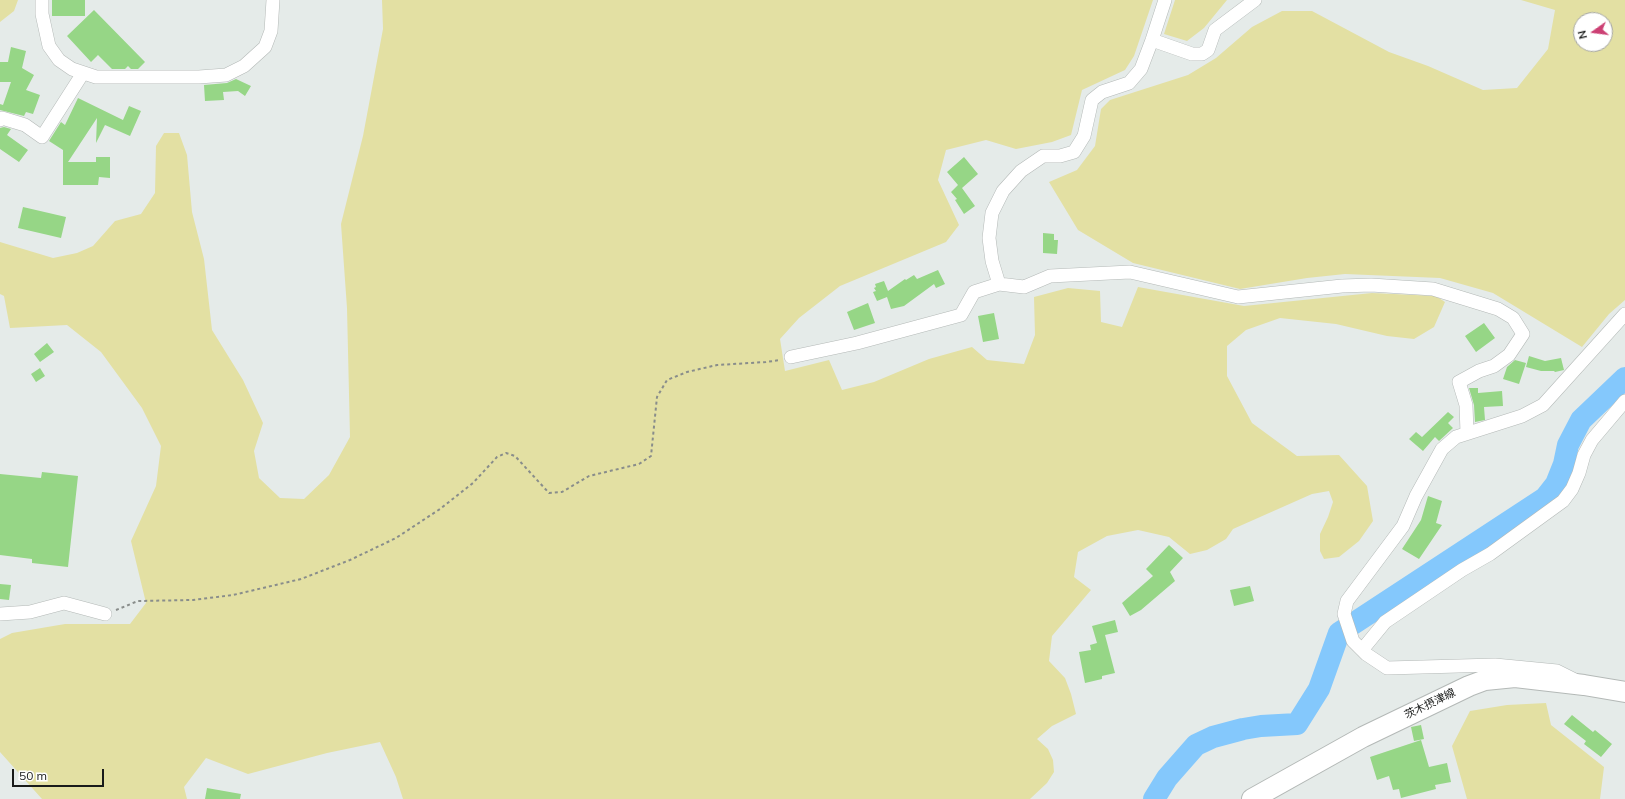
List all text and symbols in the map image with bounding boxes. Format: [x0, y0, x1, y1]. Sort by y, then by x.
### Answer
north arrow [1573, 12, 1613, 52]
text: N [1575, 29, 1590, 40]
street label: 茨木摂津線 [1402, 686, 1458, 722]
scale bar [14, 761, 106, 787]
text: 50 m [19, 768, 47, 783]

